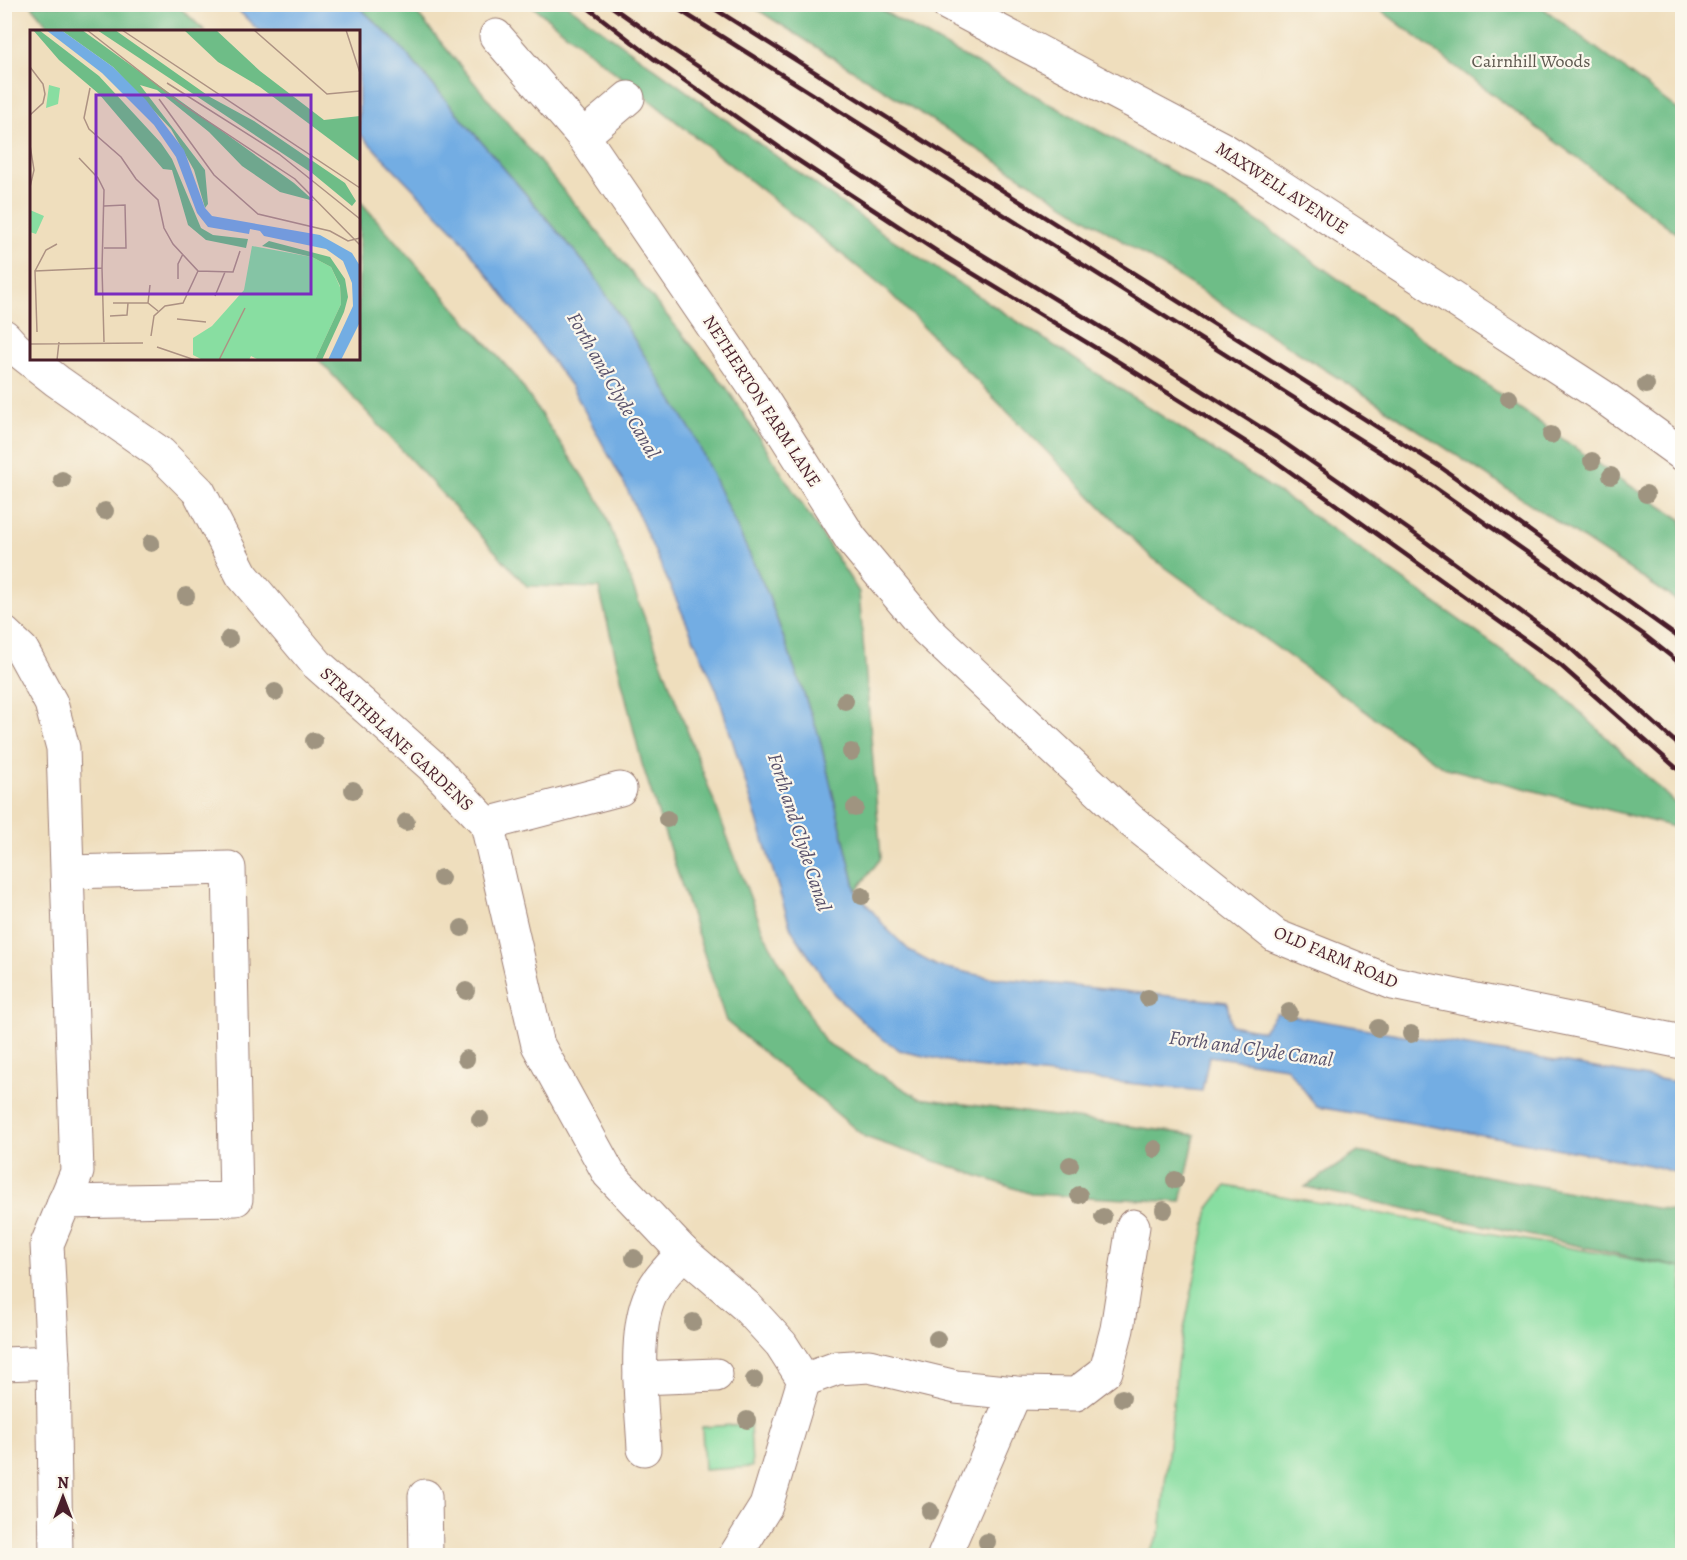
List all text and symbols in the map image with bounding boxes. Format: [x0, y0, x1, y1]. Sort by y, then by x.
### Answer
inset map [30, 30, 360, 360]
park label: Cairnhill Woods [1472, 49, 1590, 73]
street label: MAXWELL AVENUE [1211, 136, 1353, 240]
water label: Forth and Clyde Canal [561, 307, 667, 463]
street label: NETHERTON FARM LANE [697, 311, 827, 491]
street label: STRATHBLANE GARDENS [315, 662, 479, 816]
water label: Forth and Clyde Canal [761, 750, 838, 915]
street label: OLD FARM ROAD [1270, 920, 1402, 994]
water label: Forth and Clyde Canal [1167, 1024, 1335, 1073]
north arrow [33, 1467, 93, 1527]
text: N [57, 1472, 69, 1494]

